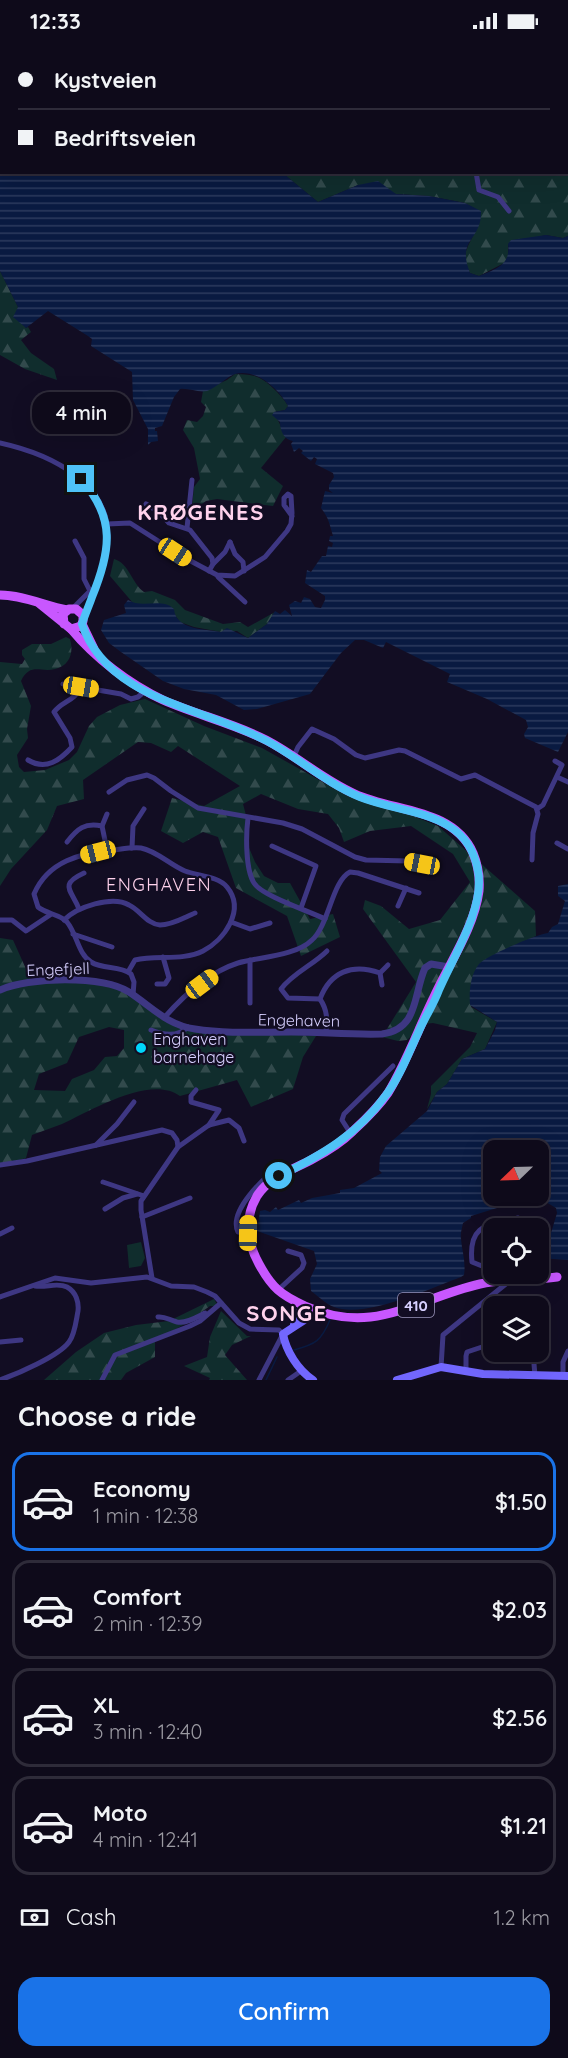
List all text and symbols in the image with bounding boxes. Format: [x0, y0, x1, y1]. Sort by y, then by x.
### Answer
text: 12:33 [30, 7, 81, 35]
text: Kystveien [54, 66, 157, 94]
text: Bedriftsveien [54, 124, 196, 152]
callout: 4 min [32, 392, 130, 434]
text: 4 min [56, 400, 107, 425]
route end [67, 465, 94, 492]
district label: KRØGENES [137, 498, 265, 526]
car [155, 535, 195, 569]
car [62, 675, 100, 699]
car [78, 839, 118, 865]
car [403, 852, 441, 876]
district label: ENGHAVEN [106, 873, 212, 896]
street label: Engefjell [26, 958, 90, 980]
car [182, 966, 222, 1002]
street label: Engehaven [258, 1009, 340, 1031]
place label: Enghaven barnehage [153, 1029, 234, 1067]
marker: Enghaven barnehage [134, 1041, 148, 1055]
north arrow [483, 1140, 549, 1206]
map controls [483, 1140, 549, 1362]
route start [265, 1162, 292, 1189]
car [239, 1215, 257, 1251]
button: locate [483, 1218, 549, 1284]
road number: 410 [398, 1293, 434, 1317]
button: layers [483, 1296, 549, 1362]
district label: SONGE [246, 1299, 328, 1327]
text: Choose a ride [18, 1399, 196, 1433]
icon: car [21, 1475, 75, 1529]
text: Economy [93, 1475, 191, 1503]
text: $1.50 [495, 1488, 547, 1516]
text: 1 min · 12:38 [93, 1503, 198, 1528]
icon: car [21, 1583, 75, 1637]
text: Comfort [93, 1583, 182, 1611]
text: $2.03 [492, 1596, 547, 1624]
text: 2 min · 12:39 [93, 1611, 202, 1636]
icon: car [21, 1691, 75, 1745]
text: XL [93, 1691, 120, 1719]
text: $2.56 [492, 1704, 547, 1732]
text: 3 min · 12:40 [93, 1719, 203, 1744]
icon: car [21, 1799, 75, 1853]
text: Moto [93, 1799, 147, 1827]
text: $1.21 [500, 1812, 547, 1840]
text: 4 min · 12:41 [93, 1827, 198, 1852]
icon: cash [18, 1901, 51, 1934]
text: Cash [66, 1903, 117, 1931]
text: 1.2 km [494, 1905, 550, 1930]
button: Confirm [18, 1977, 550, 2046]

